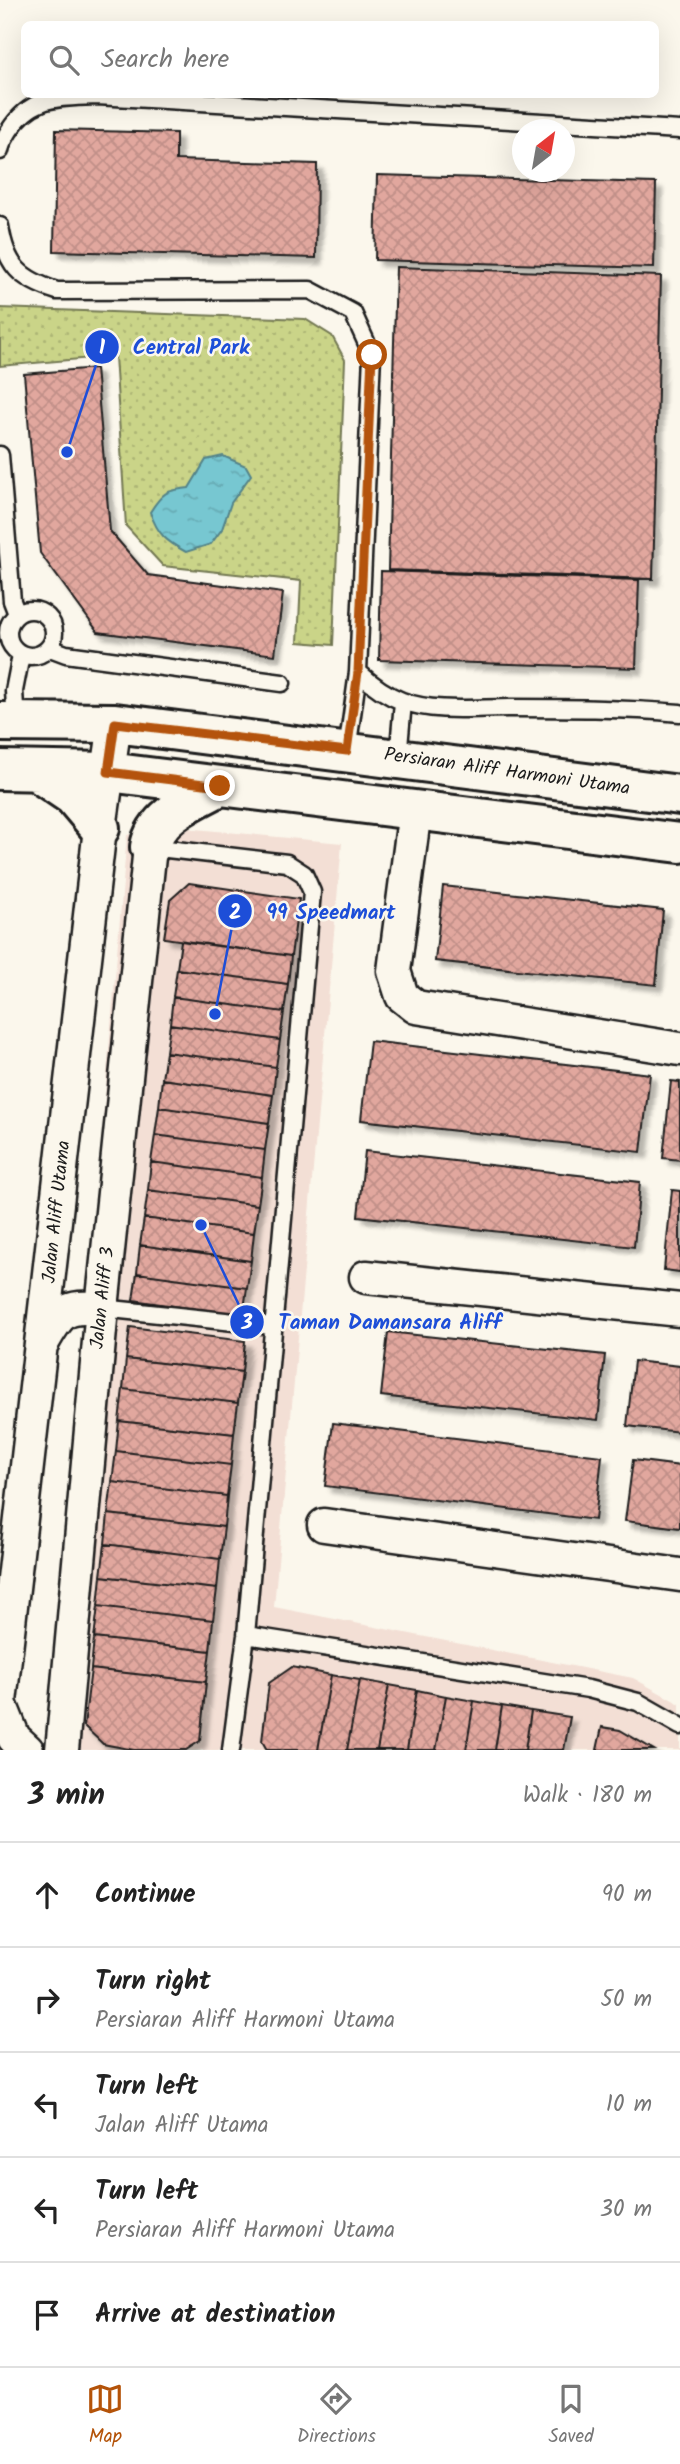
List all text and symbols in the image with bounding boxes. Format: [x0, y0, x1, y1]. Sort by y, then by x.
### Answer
search box [21, 21, 659, 98]
text: Search here [101, 39, 229, 81]
icon: search [45, 41, 83, 79]
north arrow [512, 119, 575, 182]
callout: Central Park [84, 326, 264, 368]
text: 1 [99, 332, 106, 365]
text: Central Park [133, 332, 250, 365]
route start [356, 339, 387, 370]
street label: Persiaran Aliff Harmoni Utama [382, 740, 632, 804]
route end [204, 770, 235, 801]
callout: 99 Speedmart [217, 890, 409, 932]
text: 2 [229, 897, 241, 930]
text: 99 Speedmart [266, 897, 396, 930]
street label: Jalan Aliff Utama [35, 1139, 79, 1285]
street label: Jalan Aliff 3 [83, 1245, 123, 1351]
callout: Taman Damansara Aliff [230, 1301, 516, 1343]
text: 3 [240, 1307, 253, 1340]
text: Taman Damansara Aliff [278, 1307, 504, 1340]
text: 3 min [28, 1772, 105, 1820]
text: Walk · 180 m [523, 1778, 652, 1814]
text: Continue [95, 1874, 196, 1916]
icon: ahead [28, 1876, 66, 1914]
text: 90 m [602, 1877, 652, 1913]
text: Turn right [95, 1961, 211, 2003]
icon: right [28, 1981, 66, 2019]
text: 50 m [601, 1982, 652, 2018]
text: Persiaran Aliff Harmoni Utama [95, 2003, 395, 2039]
text: Turn left [95, 2066, 198, 2108]
icon: left [28, 2086, 66, 2124]
text: 10 m [606, 2087, 652, 2123]
text: Jalan Aliff Utama [95, 2108, 269, 2144]
text: Turn left [95, 2171, 198, 2213]
icon: left [28, 2191, 66, 2229]
text: 30 m [600, 2192, 652, 2228]
text: Persiaran Aliff Harmoni Utama [95, 2213, 395, 2249]
text: Arrive at destination [95, 2294, 335, 2336]
icon: arrive [28, 2296, 66, 2334]
tab: Map [86, 2380, 124, 2452]
tab: Directions [297, 2380, 376, 2452]
tab: Saved [549, 2380, 594, 2452]

